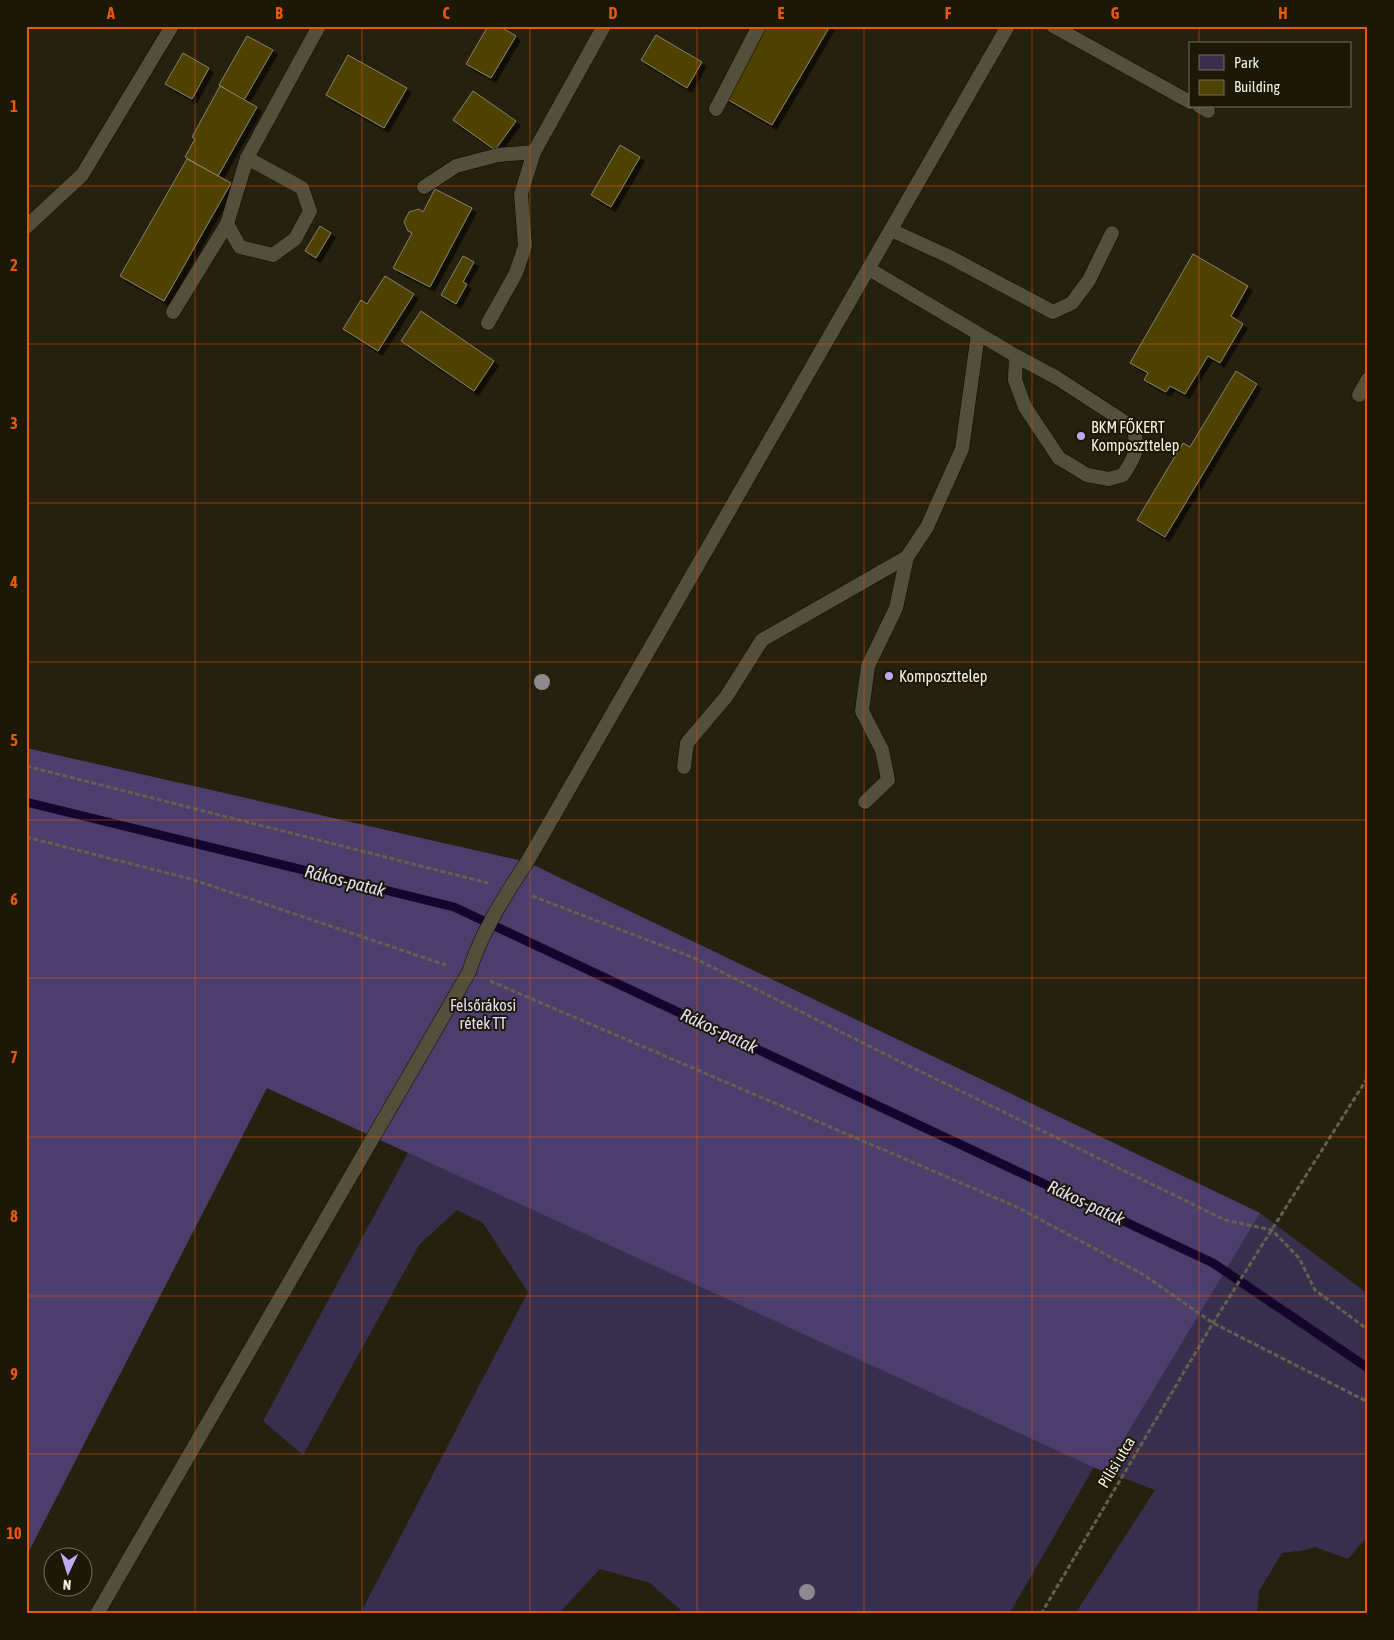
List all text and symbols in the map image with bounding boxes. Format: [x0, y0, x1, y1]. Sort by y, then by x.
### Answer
text: A [106, 4, 115, 22]
text: B [275, 4, 283, 22]
text: C [442, 4, 450, 22]
text: D [609, 4, 618, 22]
text: E [778, 4, 785, 22]
text: F [945, 4, 952, 22]
text: G [1111, 4, 1120, 22]
text: H [1278, 4, 1288, 22]
legend [1189, 42, 1352, 108]
text: Park [1234, 54, 1259, 71]
text: Building [1234, 78, 1280, 95]
text: 1 [10, 97, 18, 115]
text: 2 [10, 256, 18, 274]
text: 3 [10, 414, 18, 432]
place label: BKM FŐKERT Komposzttelep [1091, 418, 1179, 455]
marker: BKM FŐKERT Komposzttelep [1075, 430, 1087, 442]
text: 4 [9, 573, 18, 591]
place label: Komposzttelep [899, 667, 987, 686]
marker: Komposzttelep [883, 670, 895, 682]
text: 5 [10, 731, 18, 749]
water label: Rákos-patak [303, 860, 389, 901]
text: 6 [10, 890, 18, 908]
park label: Felsőrákosi rétek TT [450, 996, 516, 1032]
water label: Rákos-patak [677, 1004, 762, 1058]
text: 7 [10, 1048, 18, 1066]
water label: Rákos-patak [1044, 1176, 1129, 1230]
text: 8 [10, 1207, 18, 1225]
text: 9 [10, 1365, 18, 1383]
street label: Pilisi utca [1094, 1433, 1138, 1491]
text: 10 [6, 1524, 22, 1542]
north arrow [42, 1548, 92, 1598]
text: N [62, 1577, 72, 1593]

